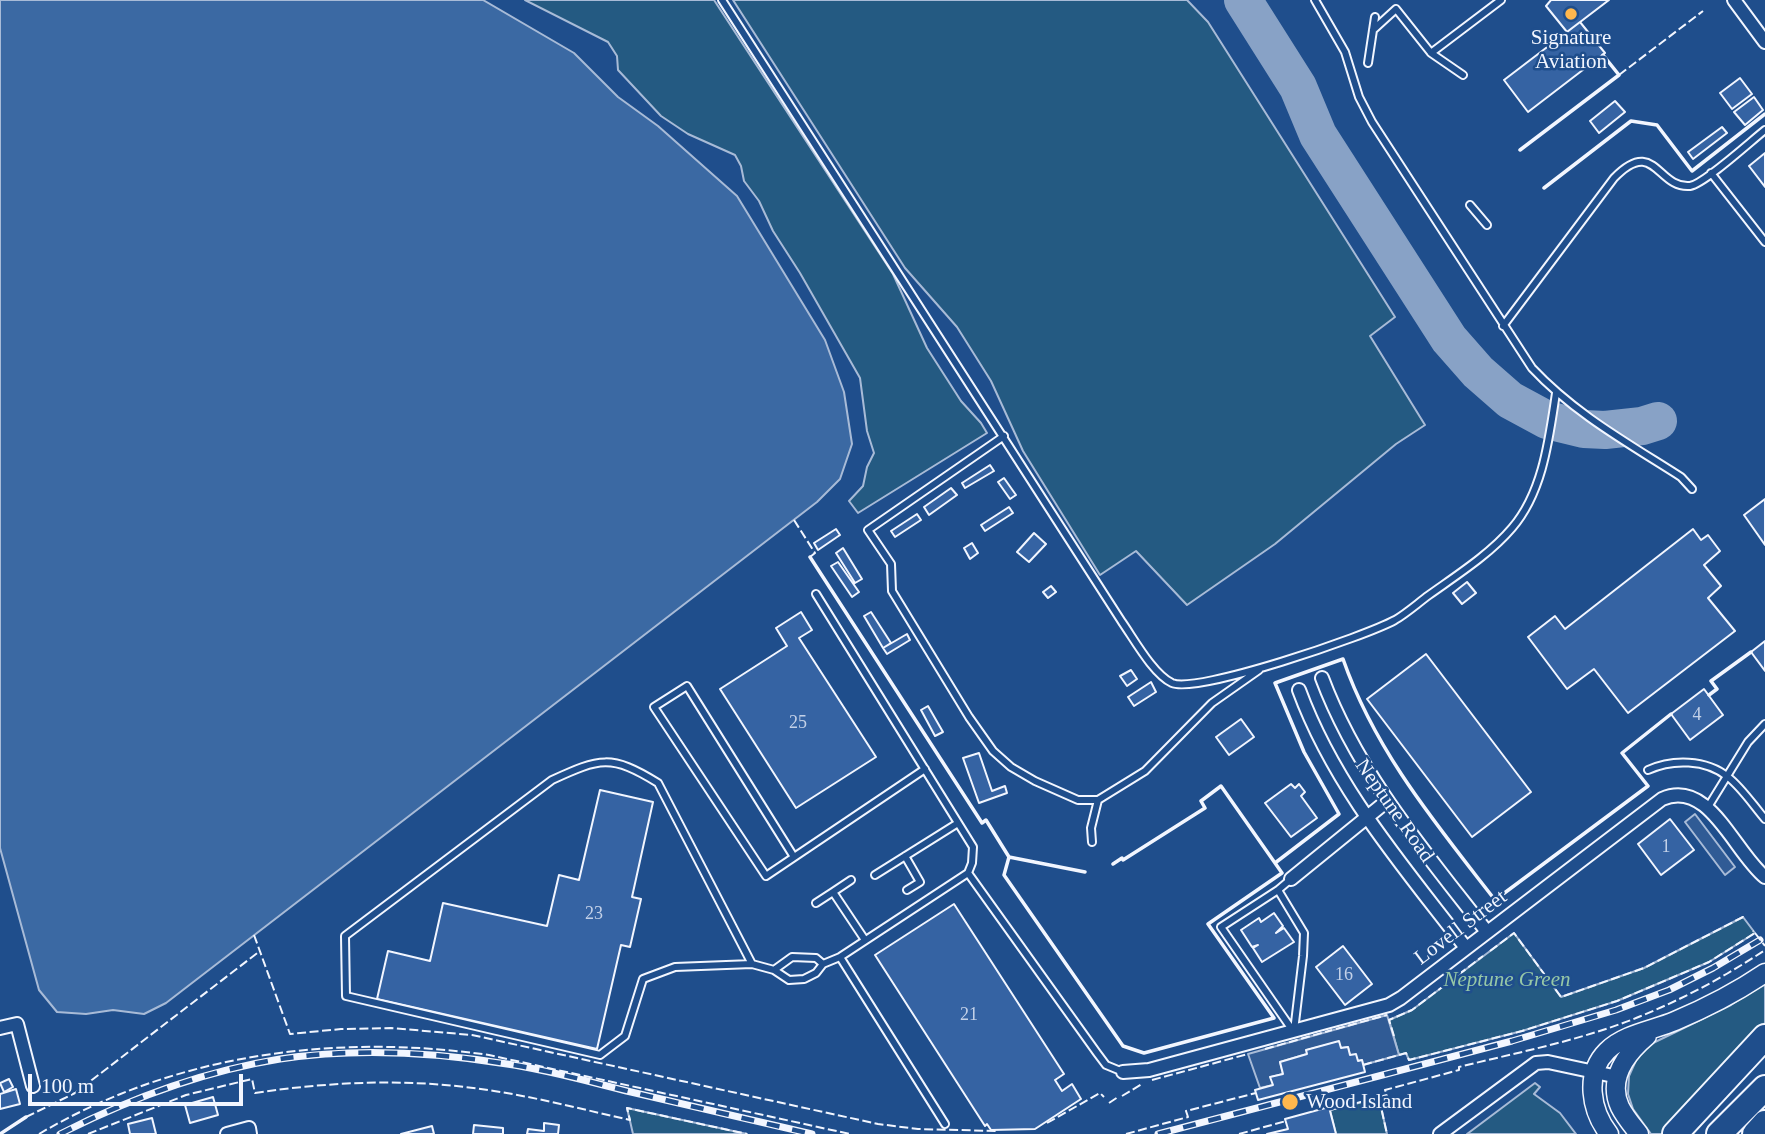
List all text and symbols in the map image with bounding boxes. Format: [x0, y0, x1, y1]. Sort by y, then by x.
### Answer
marker: Signature Aviation [1563, 6, 1579, 22]
place label: Signature Aviation [1531, 25, 1611, 75]
house number: 4 [1692, 704, 1702, 726]
house number: 25 [789, 712, 807, 734]
street label: Neptune Road [1349, 754, 1439, 868]
house number: 1 [1662, 836, 1670, 858]
street label: Lovell Street [1410, 885, 1512, 971]
house number: 23 [585, 903, 603, 925]
house number: 16 [1335, 964, 1353, 986]
park label: Neptune Green [1444, 967, 1570, 993]
house number: 21 [960, 1004, 978, 1026]
scale bar [32, 1060, 247, 1104]
text: 100 m [41, 1074, 94, 1098]
place label: Wood Island [1306, 1089, 1412, 1115]
marker: Wood Island [1280, 1092, 1300, 1112]

